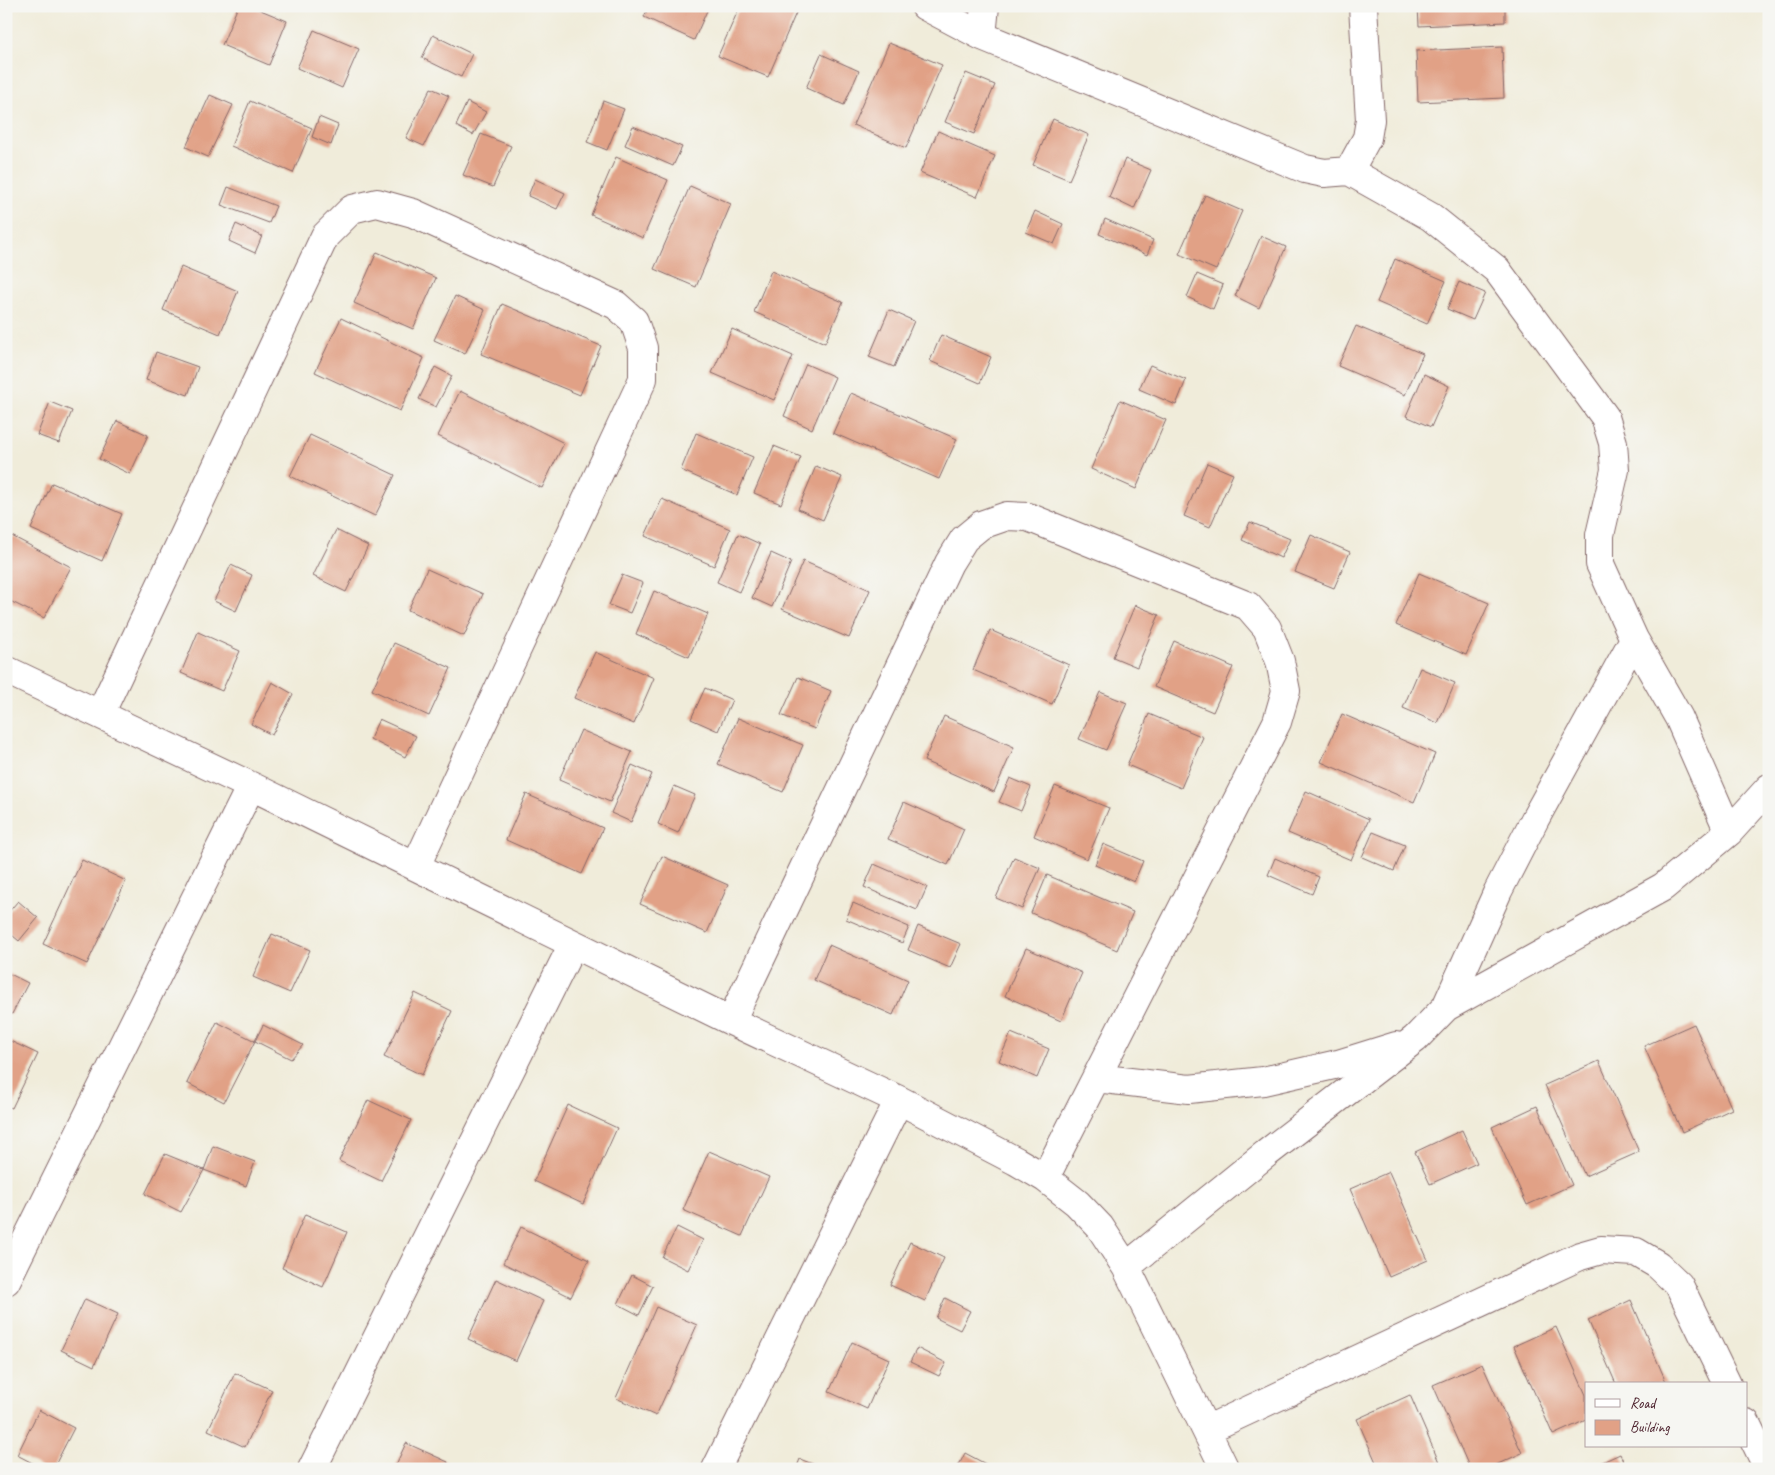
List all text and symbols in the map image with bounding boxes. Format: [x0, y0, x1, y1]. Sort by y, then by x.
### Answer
legend [1585, 1382, 1748, 1448]
text: Road [1630, 1394, 1657, 1413]
text: Building [1630, 1418, 1670, 1437]

